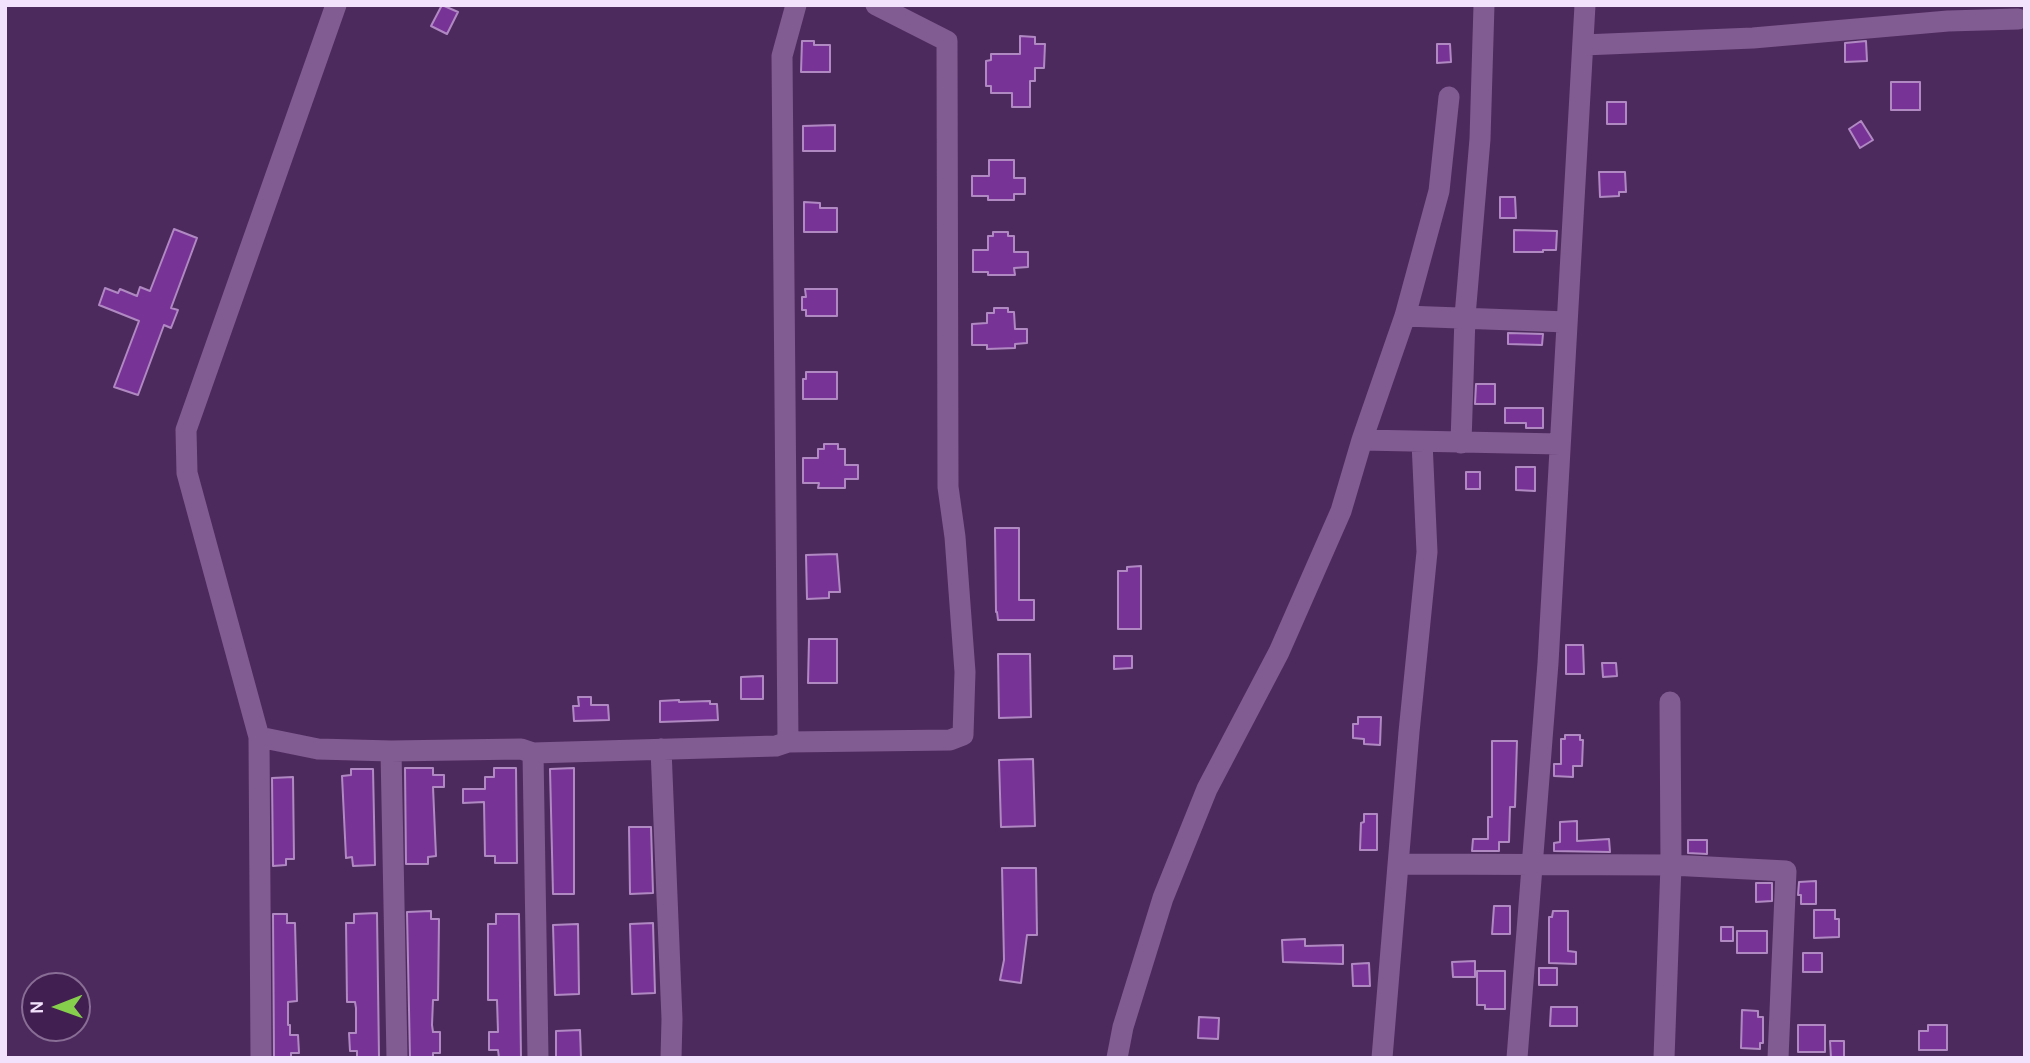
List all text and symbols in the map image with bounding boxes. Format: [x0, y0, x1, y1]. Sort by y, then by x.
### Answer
north arrow [21, 972, 91, 1042]
text: N [26, 1000, 48, 1014]

